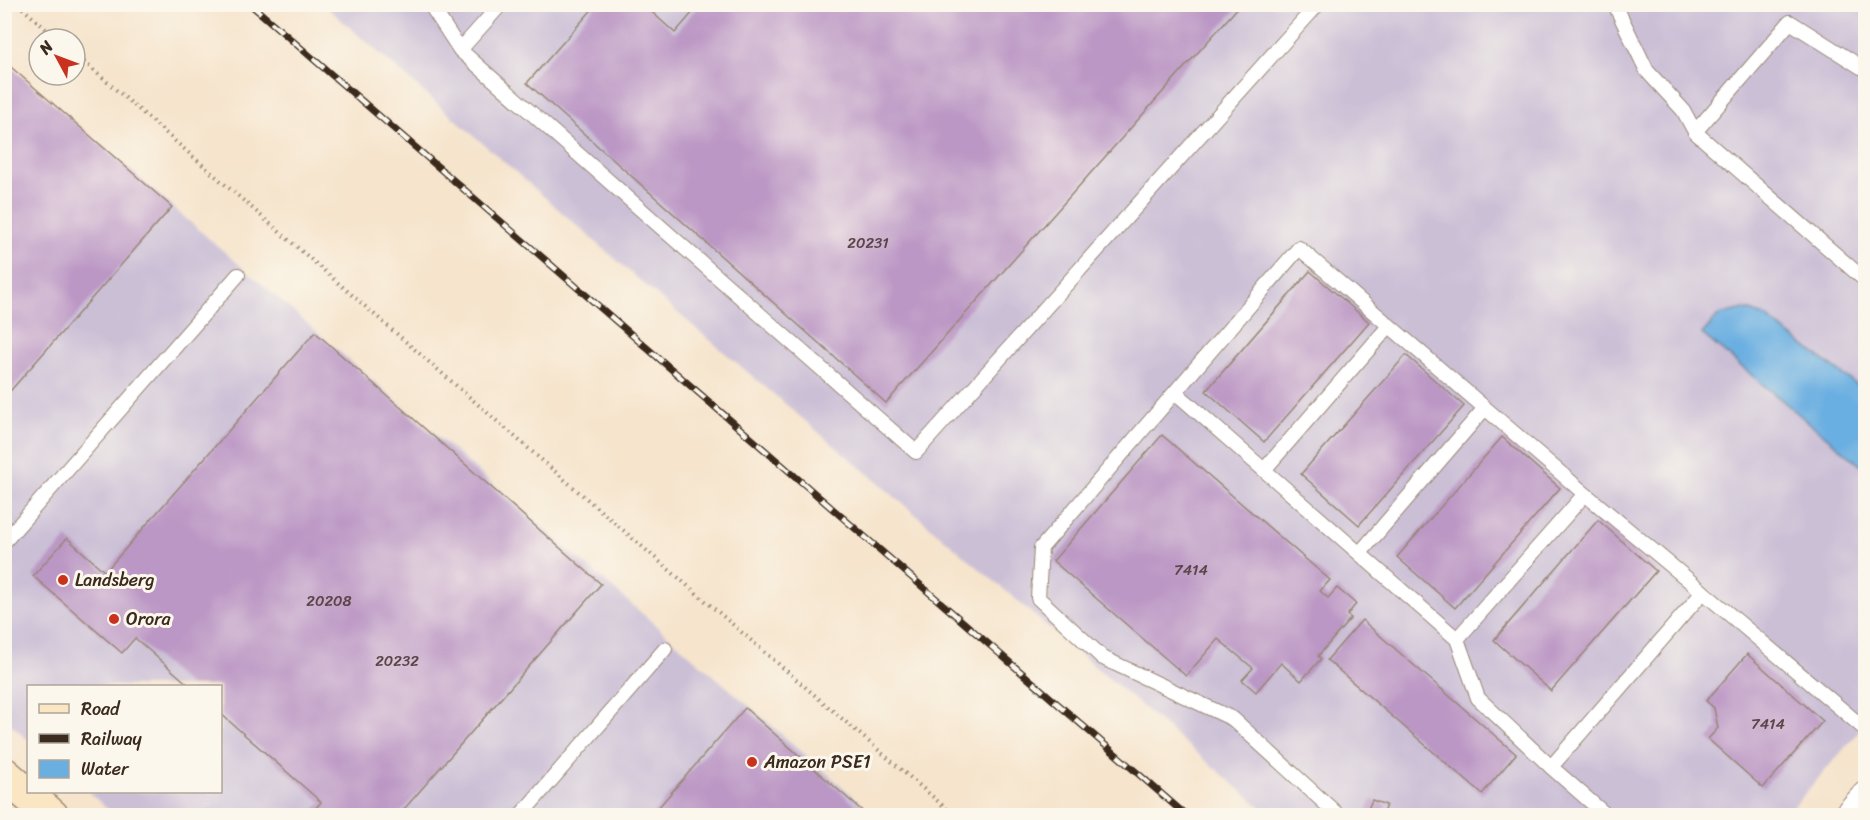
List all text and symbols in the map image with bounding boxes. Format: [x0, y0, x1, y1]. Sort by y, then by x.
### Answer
north arrow [27, 27, 87, 87]
text: N [31, 33, 61, 62]
house number: 20231 [847, 230, 889, 256]
house number: 7414 [1174, 557, 1208, 583]
place label: Landsberg [75, 564, 155, 596]
marker: Landsberg [56, 573, 70, 587]
house number: 20208 [306, 588, 352, 614]
place label: Orora [126, 603, 172, 635]
marker: Orora [107, 612, 121, 626]
house number: 20232 [375, 648, 419, 674]
legend [27, 685, 222, 793]
text: Road [81, 693, 121, 725]
house number: 7414 [1751, 711, 1785, 737]
text: Railway [81, 723, 143, 755]
place label: Amazon PSE1 [763, 746, 871, 778]
text: Water [81, 753, 130, 785]
marker: Amazon PSE1 [745, 755, 759, 769]

